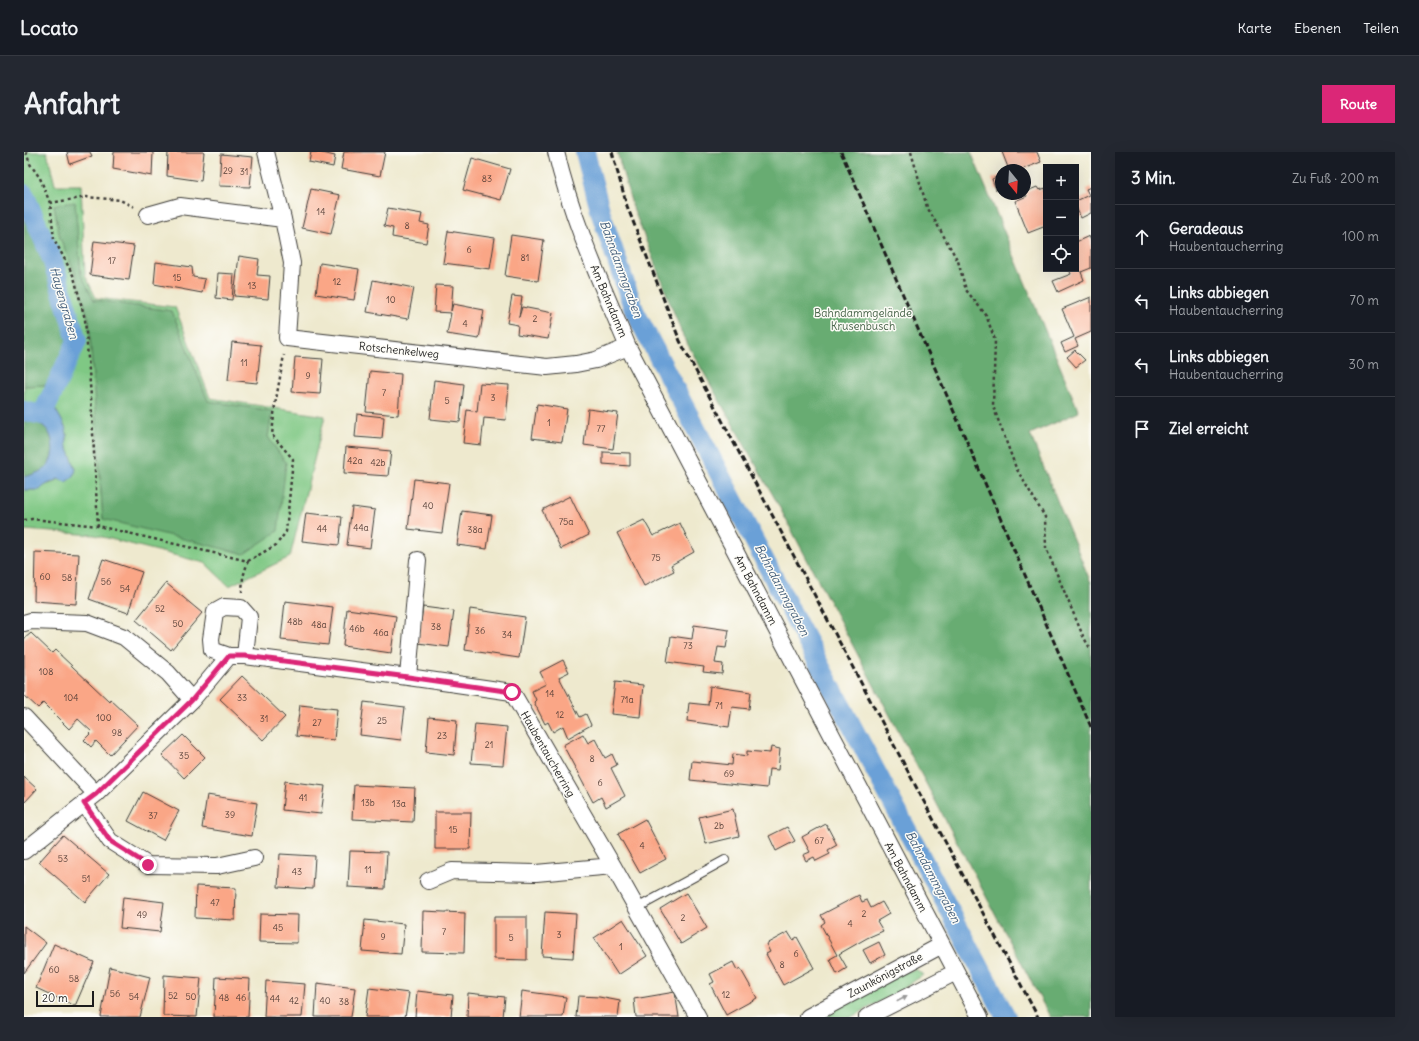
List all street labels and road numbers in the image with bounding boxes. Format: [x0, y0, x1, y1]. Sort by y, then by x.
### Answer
street label: Am Bahndamm [587, 263, 631, 340]
street label: Rotschenkelweg [358, 339, 440, 361]
street label: Am Bahndamm [732, 552, 781, 628]
street label: Haubentaucherring [518, 709, 578, 799]
street label: Am Bahndamm [882, 839, 931, 915]
street label: Zaunkönigstraße [845, 949, 925, 1001]

